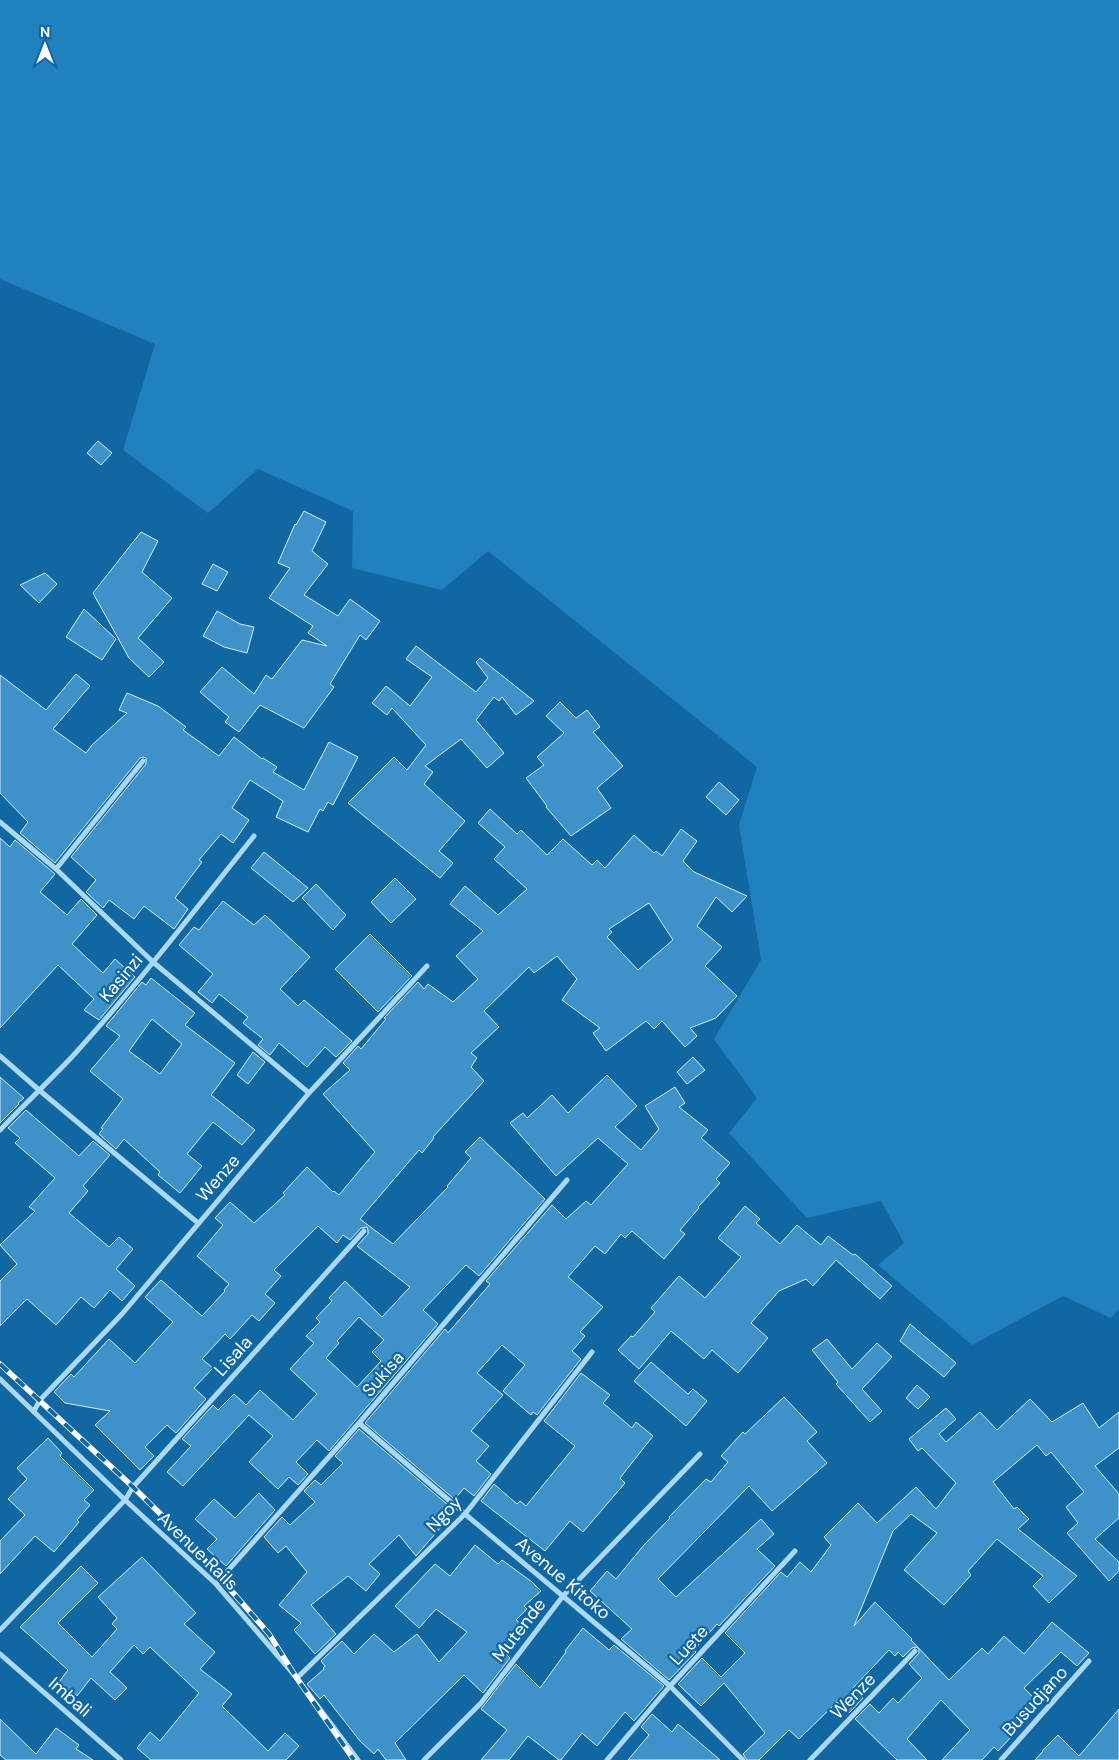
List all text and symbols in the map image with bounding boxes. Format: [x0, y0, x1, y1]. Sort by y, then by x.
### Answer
north arrow [20, 20, 70, 70]
text: N [40, 23, 50, 41]
street label: Kasinzi [94, 949, 148, 1007]
street label: Wenze [191, 1149, 245, 1207]
street label: Lisala [209, 1331, 257, 1381]
street label: Sukisa [357, 1346, 409, 1402]
street label: Ngoy [421, 1491, 467, 1537]
street label: Avenue Rails [152, 1506, 244, 1596]
street label: Avenue Kitoko [510, 1531, 616, 1625]
street label: Mutende [487, 1593, 551, 1667]
street label: Luete [664, 1620, 714, 1670]
street label: Busudjano [997, 1661, 1073, 1741]
street label: Wenze [825, 1668, 881, 1724]
street label: Imbali [43, 1672, 97, 1722]

